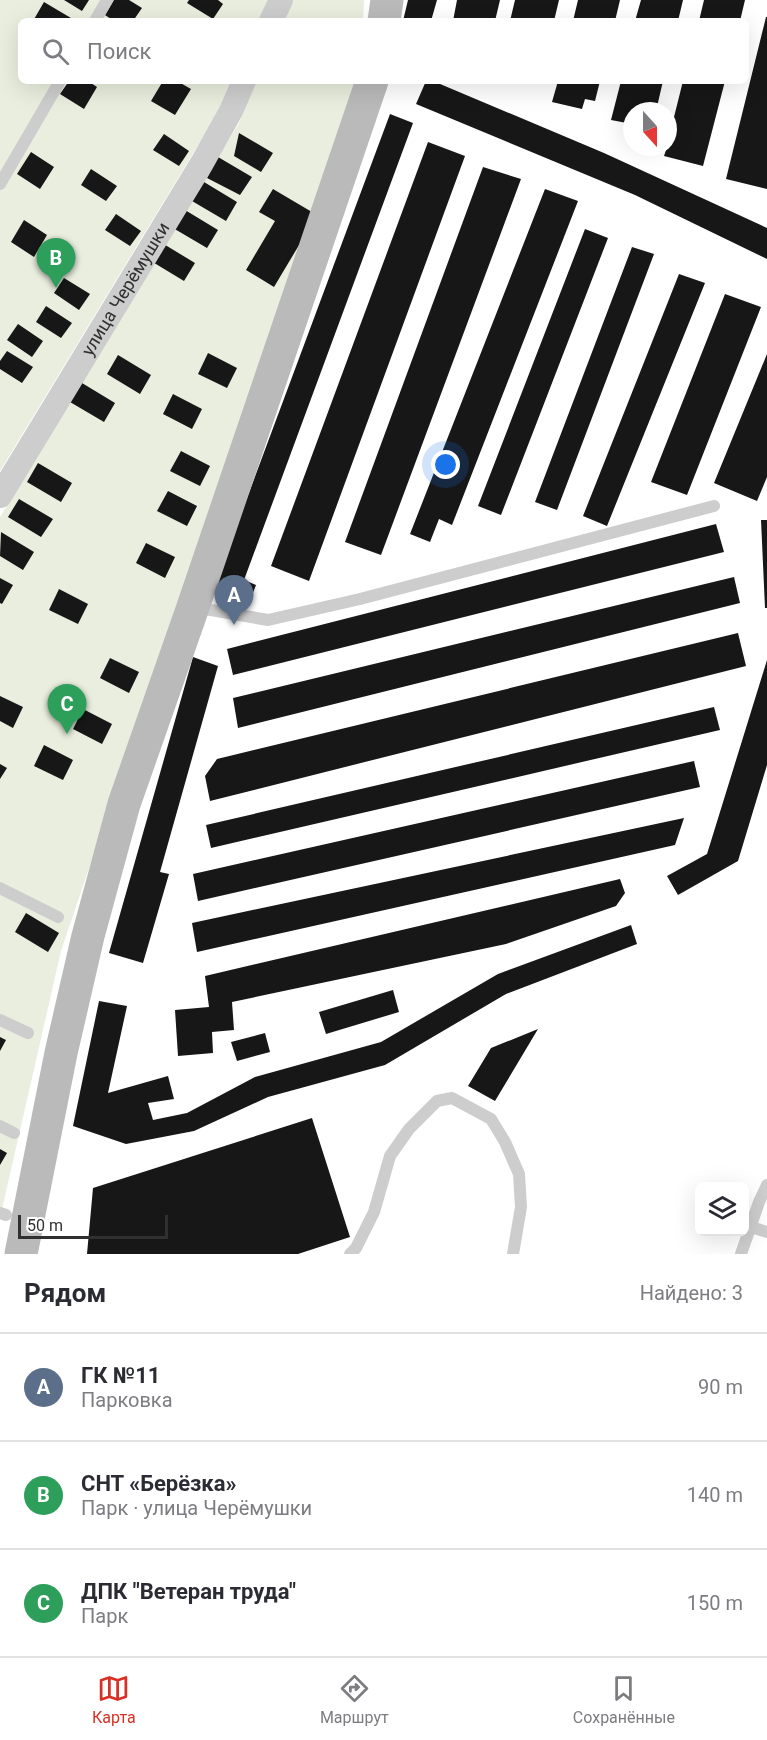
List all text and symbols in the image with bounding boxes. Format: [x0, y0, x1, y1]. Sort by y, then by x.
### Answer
search box [18, 18, 749, 84]
icon: search [39, 35, 72, 68]
text: Поиск [87, 39, 151, 64]
north arrow [623, 102, 677, 156]
street label: улица Черёмушки [77, 218, 173, 359]
pin: B [36, 238, 76, 288]
your location [431, 450, 460, 479]
pin: A [214, 576, 254, 625]
pin: C [48, 684, 86, 734]
map controls [695, 1182, 749, 1236]
button: layers [695, 1182, 749, 1236]
scale bar [18, 1212, 168, 1240]
text: 50 m [27, 1216, 63, 1235]
text: Рядом [24, 1278, 106, 1308]
text: Найдено: 3 [640, 1281, 743, 1305]
text: ГК №11 [81, 1363, 160, 1388]
text: A [37, 1375, 50, 1399]
text: 90 m [698, 1375, 743, 1399]
text: Парковка [81, 1388, 173, 1412]
text: СНТ «Берёзка» [81, 1471, 237, 1496]
text: B [37, 1483, 50, 1507]
text: 140 m [687, 1483, 743, 1507]
text: Парк · улица Черёмушки [81, 1496, 312, 1520]
text: ДПК "Ветеран труда" [81, 1579, 296, 1604]
text: C [37, 1591, 50, 1615]
text: 150 m [687, 1591, 743, 1615]
text: Парк [81, 1604, 128, 1628]
tab: Карта [92, 1672, 136, 1727]
tab: Маршрут [320, 1672, 389, 1727]
tab: Сохранённые [573, 1672, 675, 1727]

